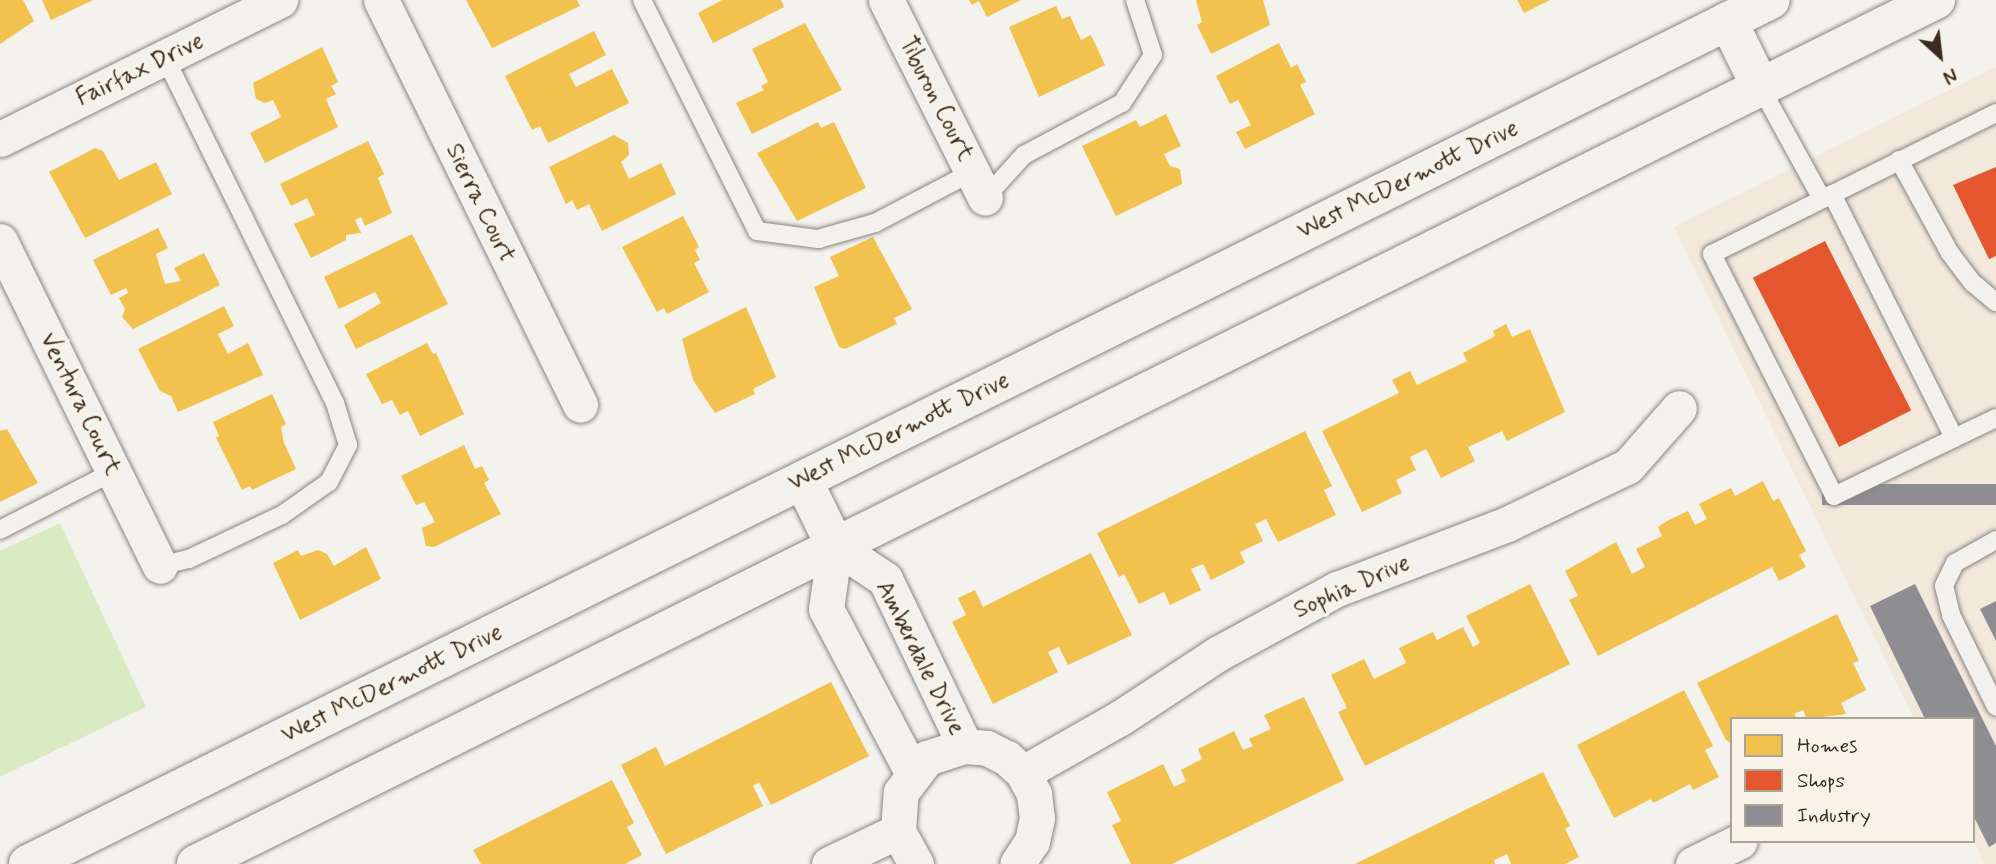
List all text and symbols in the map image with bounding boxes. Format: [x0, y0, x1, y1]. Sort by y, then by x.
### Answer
north arrow [1905, 21, 1975, 91]
street label: Fairfax Drive [72, 27, 208, 113]
street label: Tiburon Court [893, 33, 979, 165]
text: N [1938, 61, 1961, 89]
street label: West McDermott Drive [1293, 114, 1523, 246]
street label: Sierra Court [439, 139, 521, 267]
street label: Ventura Court [34, 330, 126, 478]
street label: West McDermott Drive [784, 366, 1014, 498]
street label: Sophia Drive [1289, 549, 1415, 625]
street label: Amberdale Drive [869, 577, 971, 739]
street label: West McDermott Drive [277, 618, 507, 750]
legend [1730, 717, 1975, 843]
text: Homes [1797, 732, 1857, 760]
text: Shops [1797, 767, 1845, 795]
text: Industry [1797, 802, 1871, 830]

